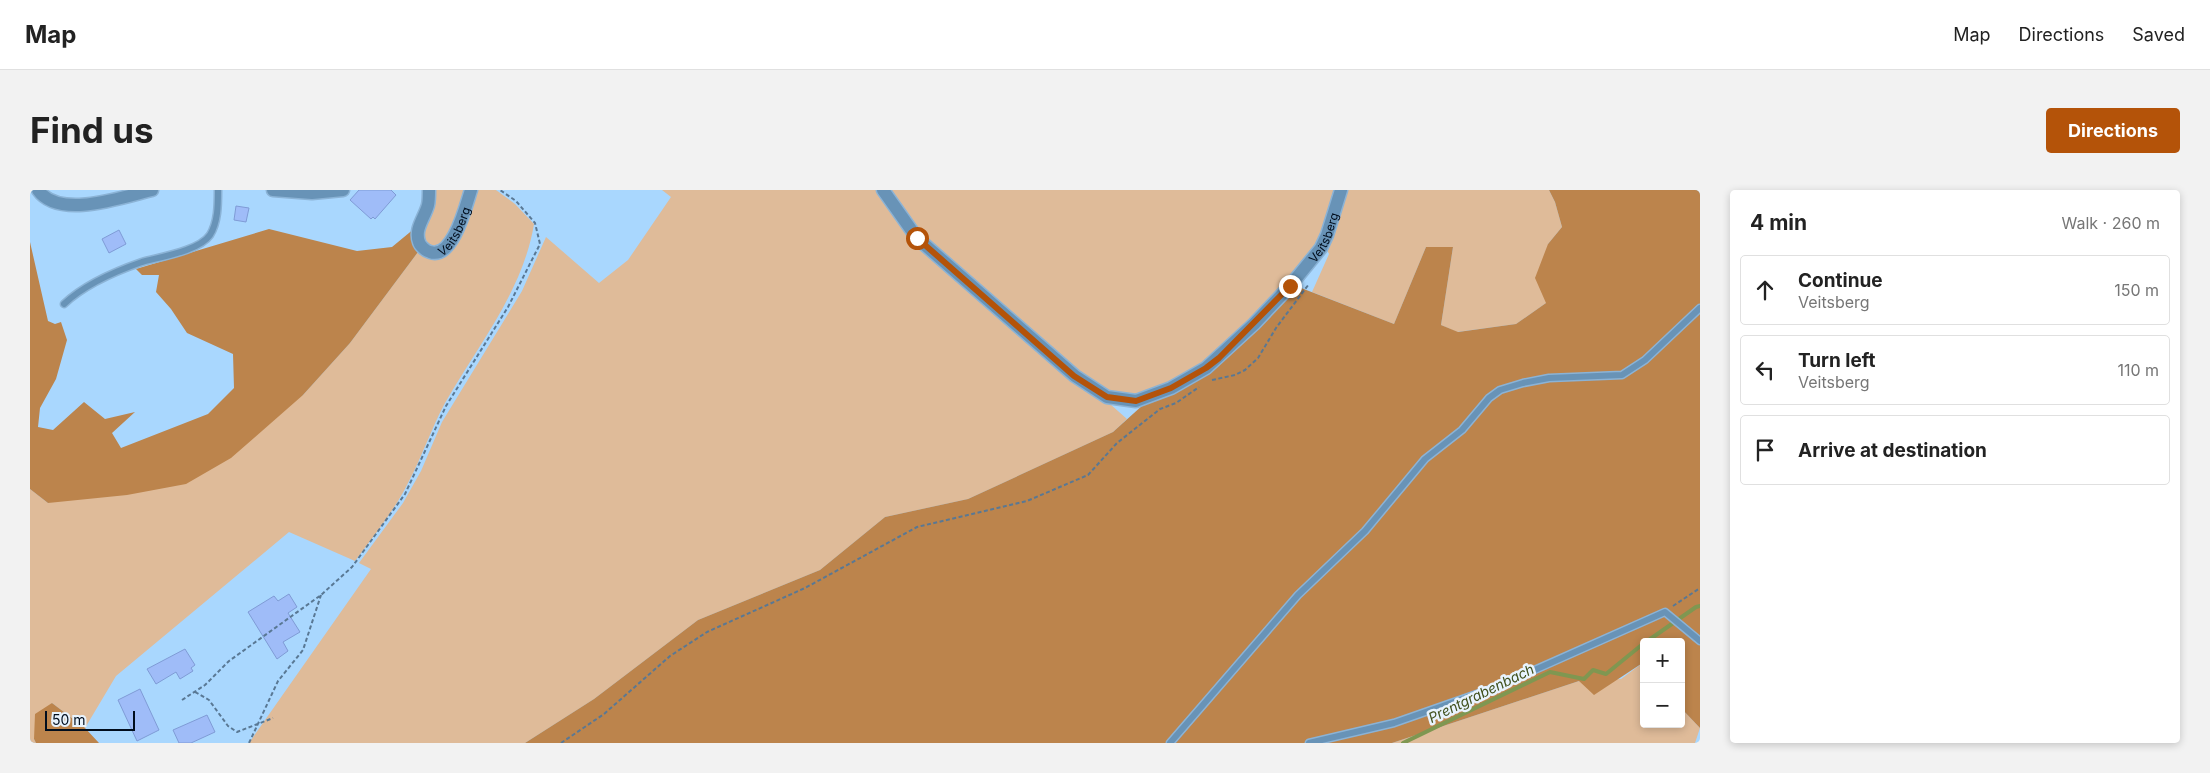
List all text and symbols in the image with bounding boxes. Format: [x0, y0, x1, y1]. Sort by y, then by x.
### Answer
text: Map [25, 20, 76, 49]
text: Map [1953, 24, 1991, 45]
text: Directions [2019, 24, 2104, 45]
text: Saved [2132, 24, 2185, 45]
button: Directions [2046, 108, 2180, 153]
text: Find us [30, 109, 154, 151]
street label: Veitsberg [435, 205, 473, 259]
text: 4 min [1750, 210, 1807, 235]
street label: Veitsberg [1305, 211, 1341, 265]
text: Walk · 260 m [2062, 213, 2160, 233]
route start [906, 227, 929, 250]
text: Continue [1798, 269, 1883, 292]
route end [1279, 275, 1302, 298]
icon: ahead [1751, 276, 1779, 304]
text: 150 m [2114, 280, 2159, 300]
text: Veitsberg [1798, 292, 1870, 312]
text: Turn left [1798, 349, 1876, 372]
icon: left [1751, 356, 1779, 384]
text: 110 m [2117, 360, 2159, 380]
text: Veitsberg [1798, 372, 1870, 392]
icon: arrive [1751, 436, 1779, 464]
text: Arrive at destination [1798, 439, 1987, 462]
map controls [1640, 638, 1685, 728]
button: + [1640, 638, 1685, 683]
water label: Prentgrabenbach [1425, 660, 1537, 726]
button: − [1640, 683, 1685, 728]
scale bar [45, 708, 135, 731]
text: 50 m [52, 711, 86, 728]

